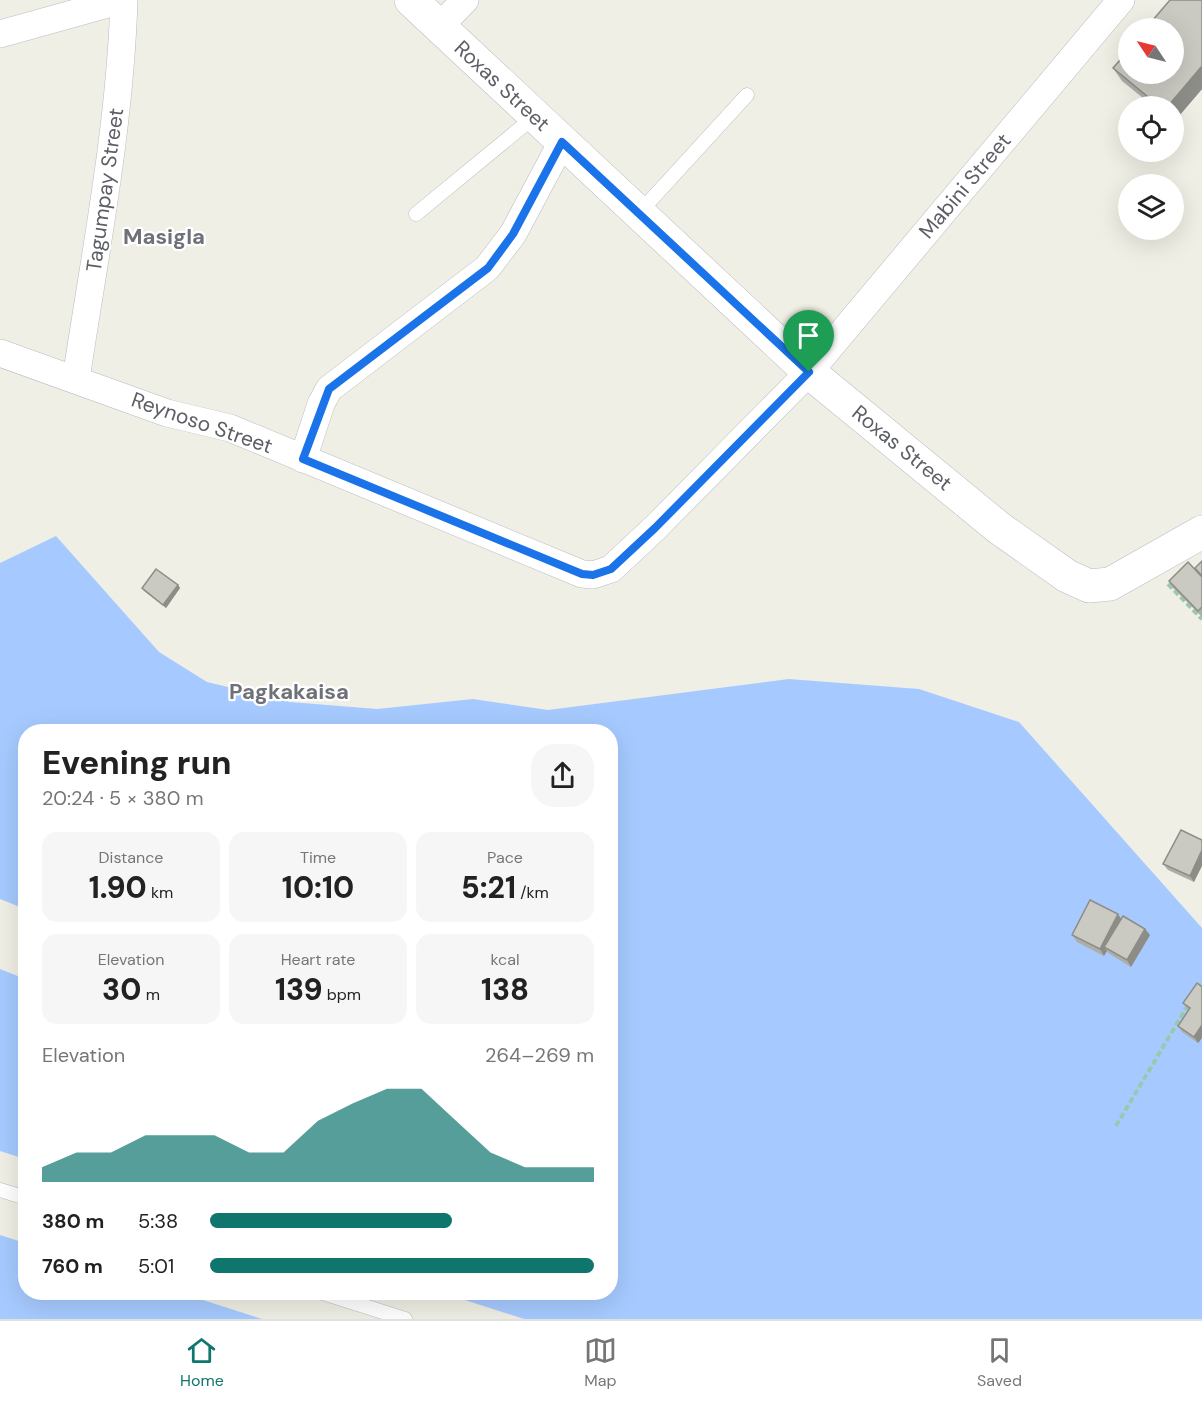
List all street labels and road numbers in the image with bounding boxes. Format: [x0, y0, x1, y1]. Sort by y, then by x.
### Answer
street label: Roxas Street [448, 34, 556, 138]
street label: Tagumpay Street [80, 106, 130, 274]
street label: Mabini Street [913, 127, 1017, 245]
street label: Reynoso Street [128, 386, 276, 460]
street label: Roxas Street [846, 399, 958, 497]

